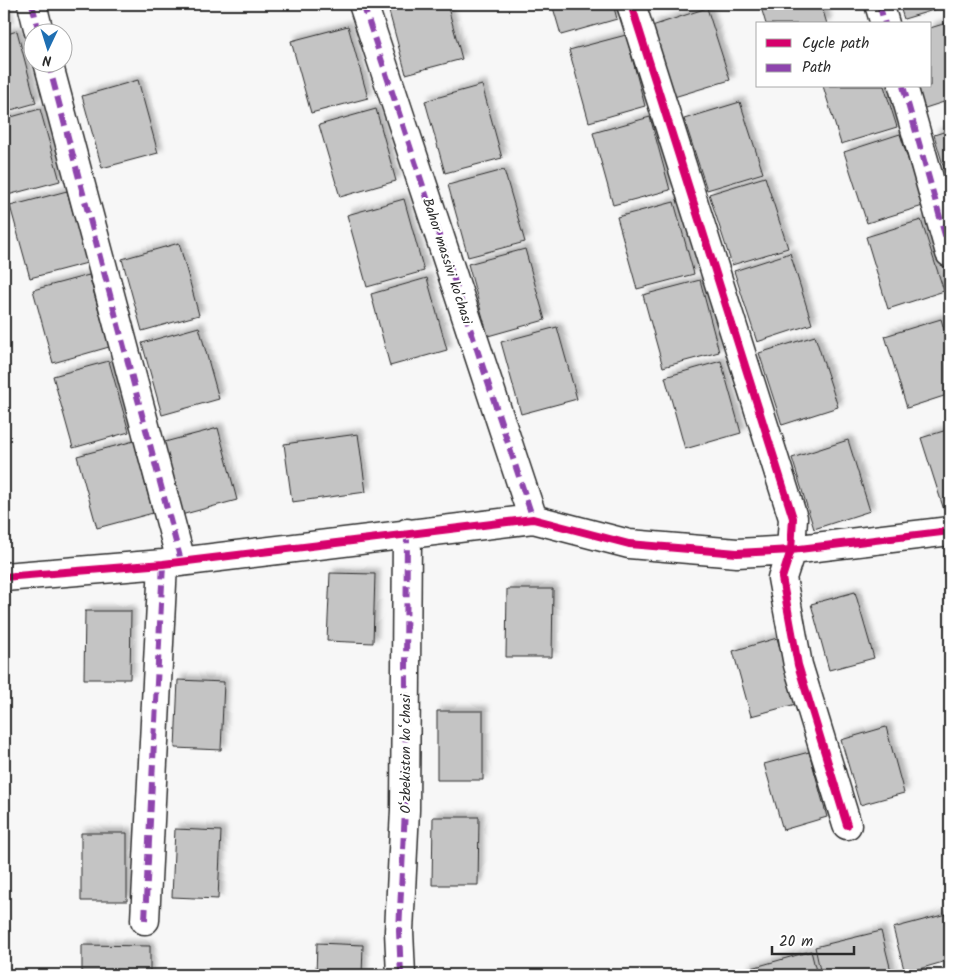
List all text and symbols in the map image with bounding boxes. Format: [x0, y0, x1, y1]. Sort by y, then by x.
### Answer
north arrow [22, 22, 72, 72]
legend [756, 22, 932, 88]
text: Cycle path [802, 32, 869, 56]
text: N [42, 49, 52, 71]
text: Path [802, 56, 831, 80]
street label: Bahor massivi ko'chasi [416, 195, 478, 328]
street label: O‘zbekiston ko‘chasi [395, 694, 417, 814]
scale bar [772, 924, 854, 956]
text: 20 m [779, 930, 813, 954]

